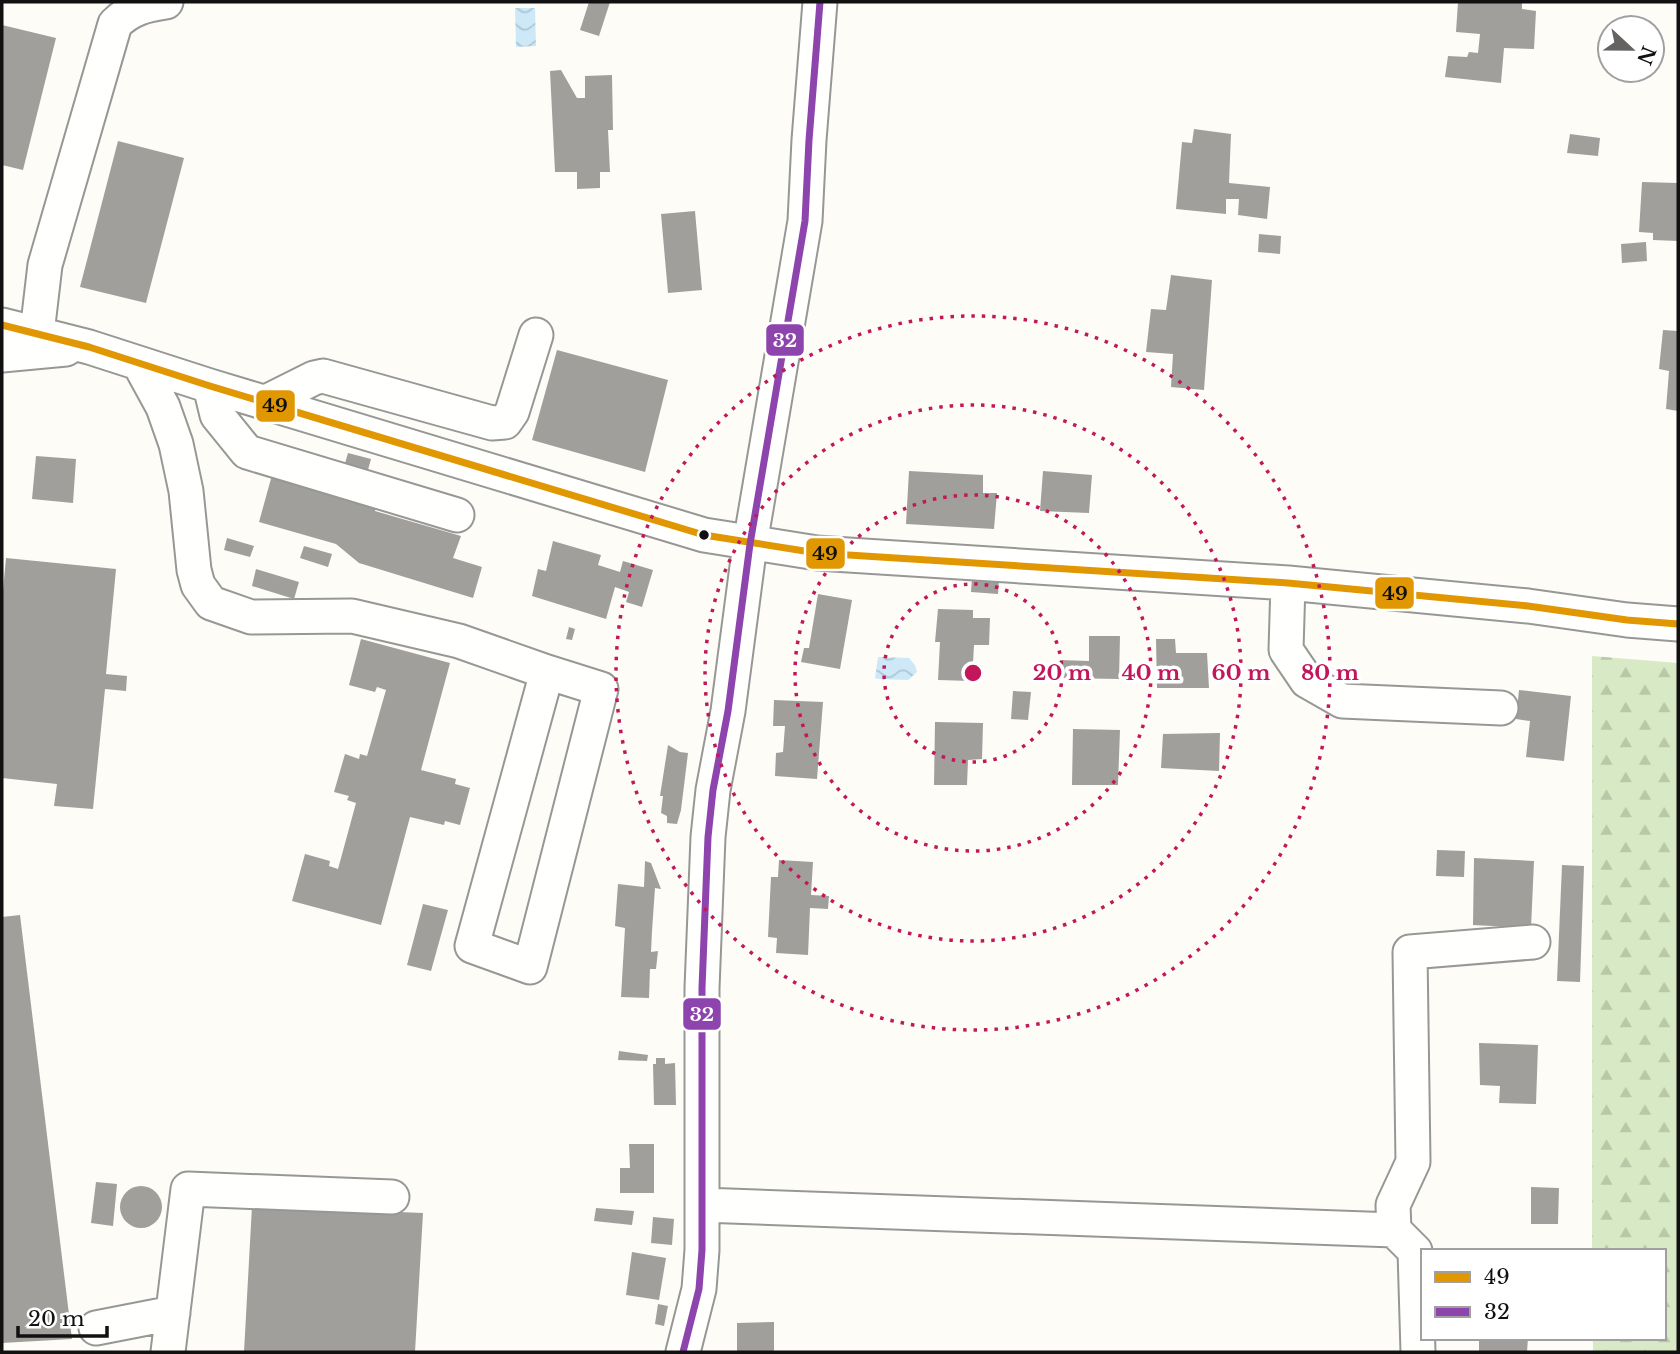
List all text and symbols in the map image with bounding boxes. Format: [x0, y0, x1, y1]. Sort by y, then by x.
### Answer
north arrow [1596, 14, 1666, 84]
text: N [1632, 43, 1660, 68]
line badge: 32 [765, 323, 805, 357]
text: 32 [773, 329, 797, 352]
line badge: 49 [255, 389, 296, 423]
text: 49 [262, 394, 288, 417]
unlabelled marker [697, 528, 711, 542]
line badge: 49 [805, 537, 846, 570]
text: 49 [812, 542, 838, 565]
line badge: 49 [1374, 576, 1415, 610]
text: 49 [1382, 582, 1408, 605]
text: 20 m [1033, 660, 1091, 686]
text: 40 m [1122, 660, 1180, 686]
text: 60 m [1212, 660, 1270, 686]
text: 80 m [1301, 660, 1359, 686]
centre of rings [961, 661, 985, 685]
line badge: 32 [682, 997, 722, 1031]
text: 32 [690, 1003, 714, 1026]
legend [1421, 1249, 1666, 1340]
text: 49 [1484, 1264, 1510, 1290]
scale bar [18, 1294, 107, 1338]
text: 32 [1484, 1299, 1510, 1325]
text: 20 m [28, 1306, 85, 1332]

